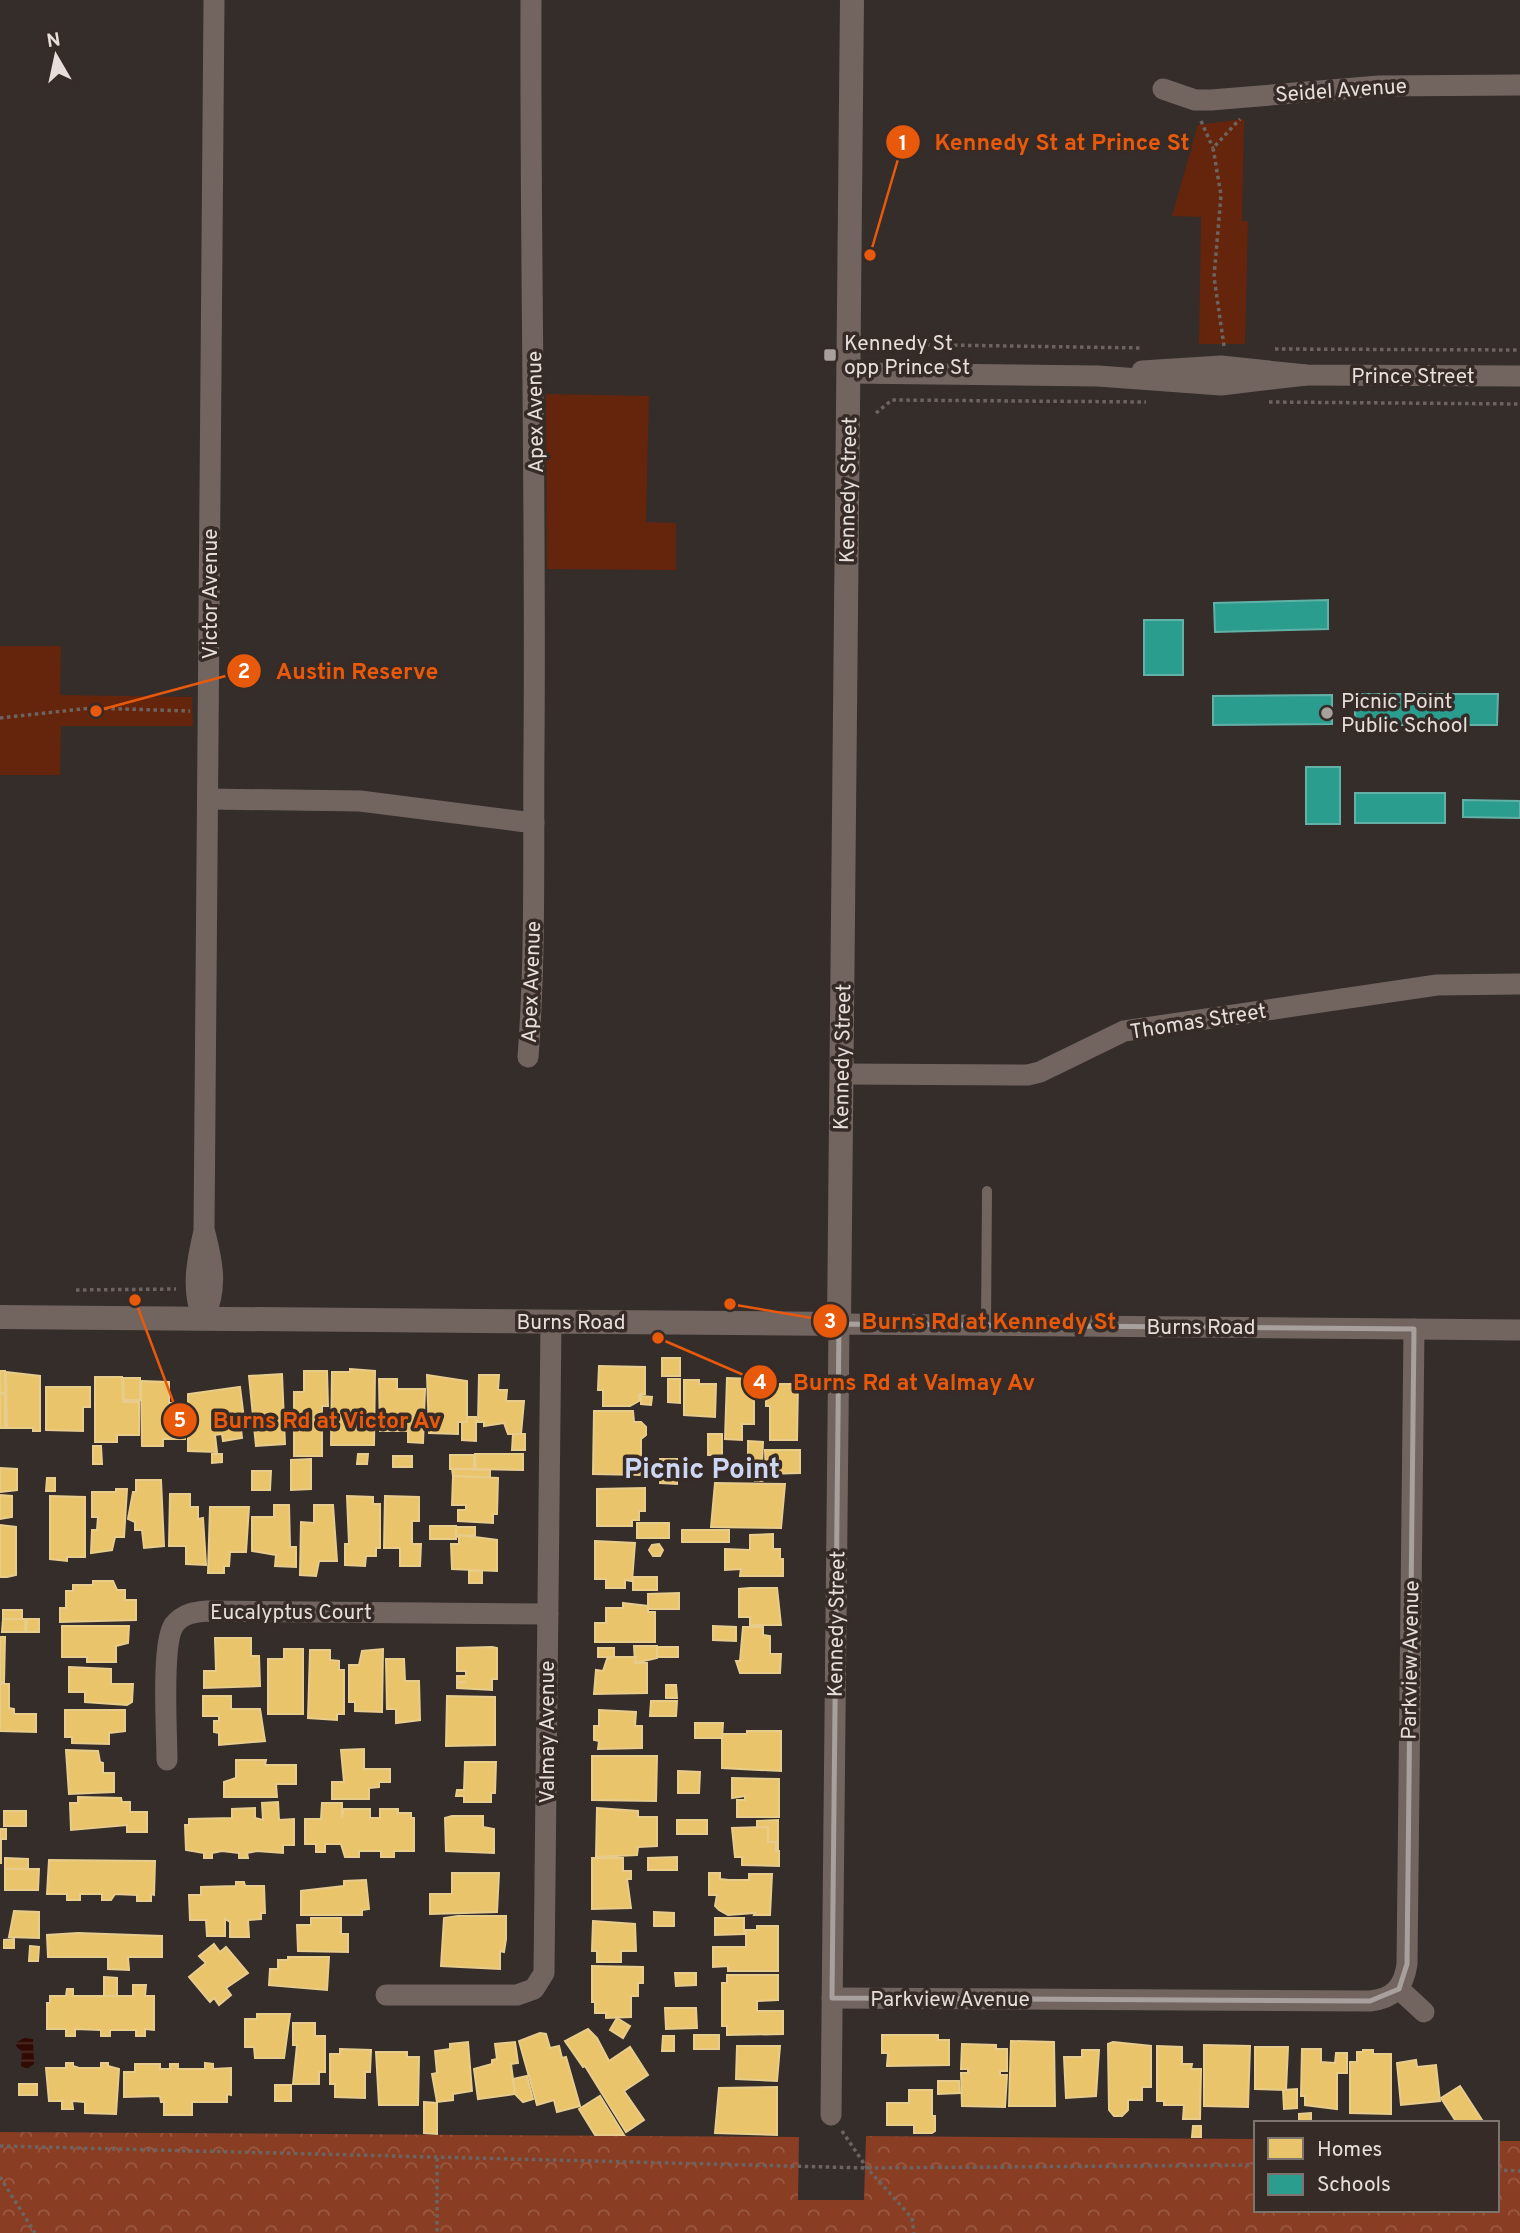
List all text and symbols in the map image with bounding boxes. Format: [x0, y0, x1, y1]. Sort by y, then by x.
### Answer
north arrow [21, 21, 91, 91]
text: N [45, 28, 62, 54]
street label: Seidel Avenue [1274, 73, 1408, 110]
callout: Kennedy St at Prince St [885, 120, 1203, 164]
text: Kennedy St at Prince St [934, 130, 1190, 159]
text: 1 [899, 131, 907, 158]
place label: Kennedy St opp Prince St [844, 331, 970, 382]
marker: Kennedy St opp Prince St [822, 347, 838, 363]
street label: Apex Avenue [522, 351, 551, 473]
street label: Prince Street [1351, 364, 1475, 391]
street label: Kennedy Street [835, 417, 864, 563]
street label: Victor Avenue [198, 528, 225, 660]
callout: Austin Reserve [227, 649, 452, 693]
text: 2 [238, 659, 250, 686]
text: Austin Reserve [276, 659, 438, 688]
place label: Picnic Point Public School [1341, 689, 1468, 740]
marker: Picnic Point Public School [1319, 705, 1335, 721]
street label: Apex Avenue [517, 920, 548, 1044]
street label: Kennedy Street [829, 984, 858, 1130]
street label: Thomas Street [1128, 998, 1268, 1047]
callout: Burns Rd at Kennedy St [812, 1299, 1130, 1343]
text: 3 [824, 1309, 836, 1336]
text: Burns Rd at Kennedy St [862, 1309, 1116, 1338]
street label: Burns Road [516, 1310, 626, 1337]
street label: Burns Road [1146, 1315, 1256, 1342]
callout: Burns Rd at Valmay Av [743, 1360, 1050, 1404]
text: 4 [753, 1370, 767, 1397]
text: Burns Rd at Valmay Av [793, 1370, 1035, 1399]
callout: Burns Rd at Victor Av [163, 1398, 456, 1442]
text: 5 [174, 1408, 186, 1435]
text: Burns Rd at Victor Av [213, 1408, 442, 1437]
district label: Picnic Point [624, 1453, 780, 1489]
street label: Kennedy Street [823, 1551, 852, 1697]
street label: Parkview Avenue [1397, 1580, 1426, 1740]
street label: Eucalyptus Court [210, 1600, 372, 1627]
street label: Valmay Avenue [535, 1660, 562, 1804]
street label: Parkview Avenue [870, 1987, 1030, 2014]
legend [1254, 2121, 1499, 2212]
text: Homes [1317, 2137, 1382, 2164]
text: Schools [1317, 2172, 1391, 2199]

